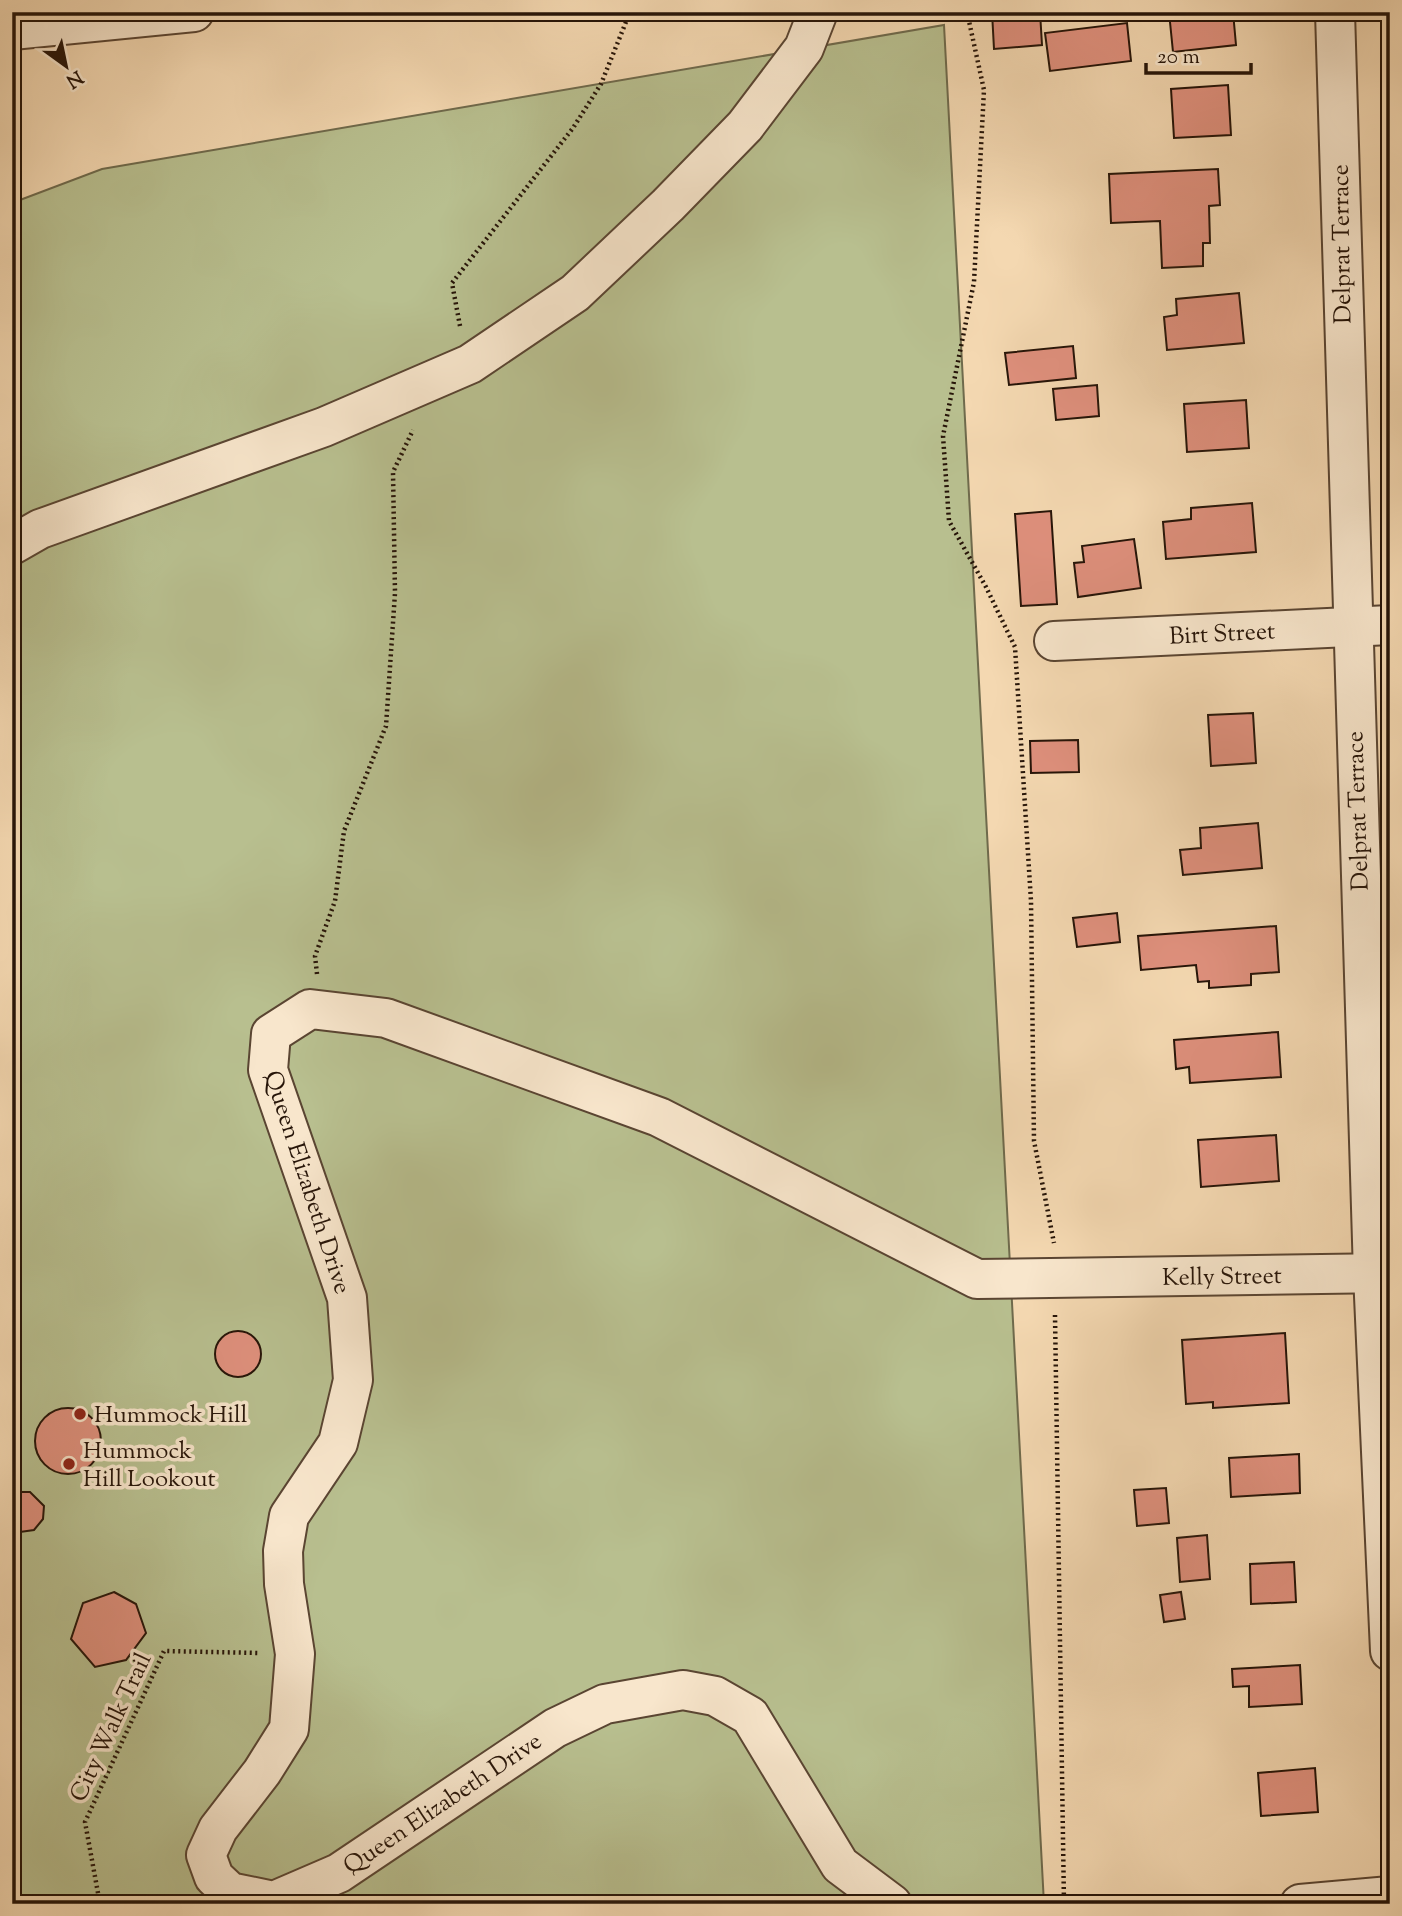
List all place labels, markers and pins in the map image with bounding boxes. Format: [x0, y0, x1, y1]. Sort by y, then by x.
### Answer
place label: Hummock Hill [94, 1399, 248, 1433]
marker: Hummock Hill [72, 1406, 88, 1422]
place label: Hummock Hill Lookout [83, 1435, 216, 1497]
marker: Hummock Hill Lookout [61, 1456, 77, 1472]

